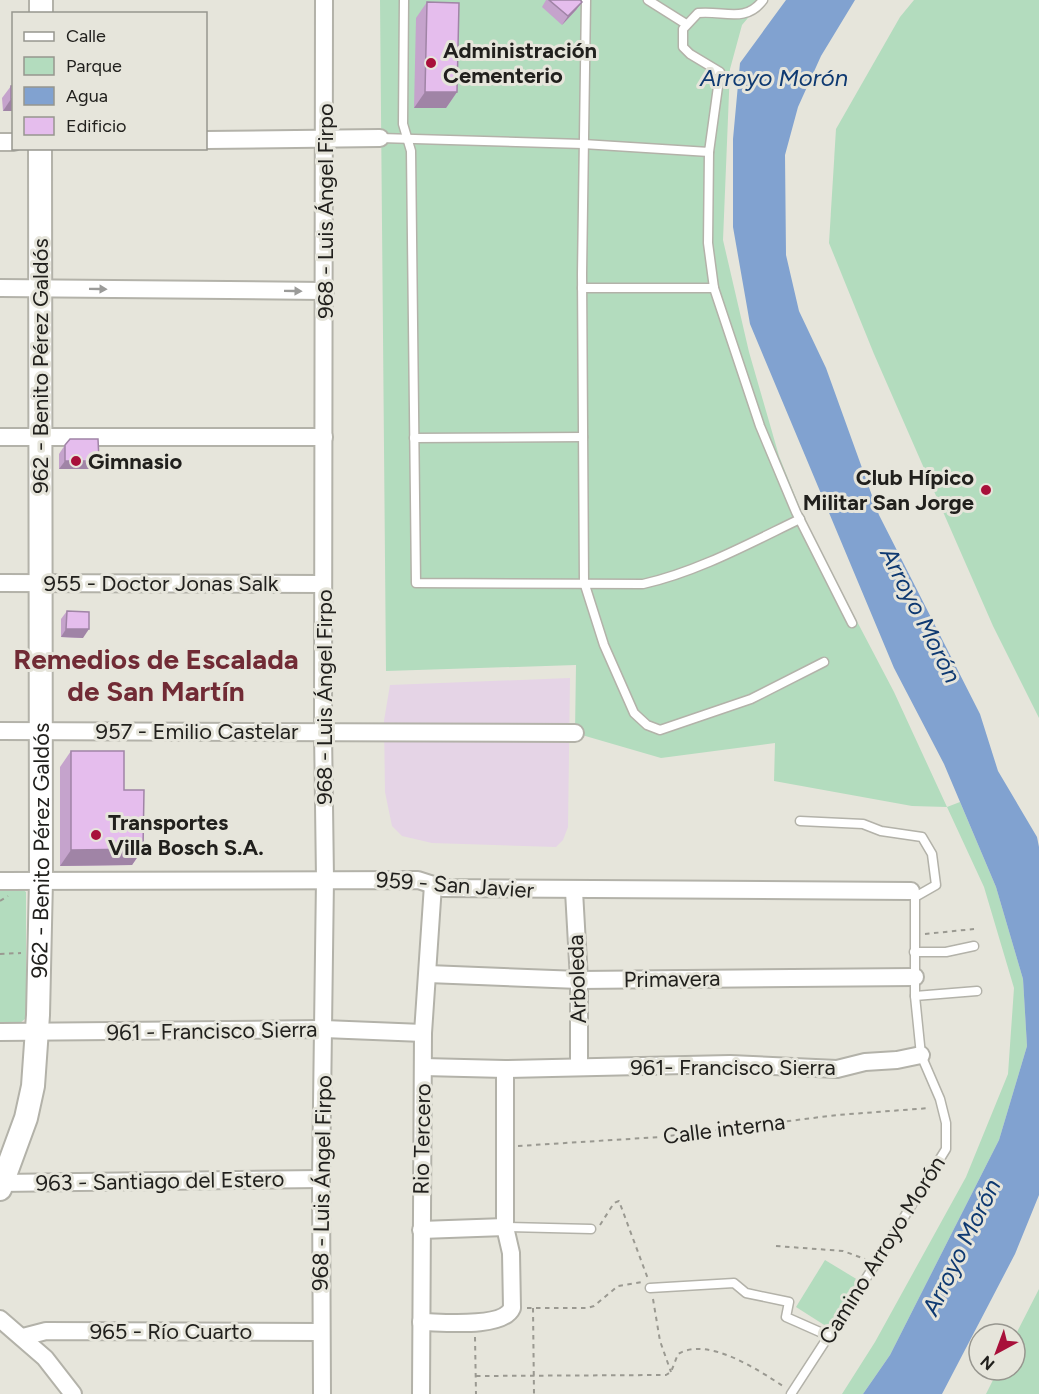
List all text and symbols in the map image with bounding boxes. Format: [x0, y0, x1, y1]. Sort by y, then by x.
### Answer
legend [12, 12, 207, 150]
text: Calle [66, 25, 106, 47]
place label: Administración Cementerio [443, 37, 597, 89]
text: Parque [66, 55, 122, 77]
marker: Administración Cementerio [424, 56, 438, 70]
water label: Arroyo Morón [699, 63, 848, 92]
text: Agua [66, 85, 108, 107]
street label: 968 - Luis Ángel Firpo [312, 103, 339, 319]
text: Edificio [66, 115, 127, 137]
street label: 962 - Benito Pérez Galdós [27, 238, 54, 494]
one-way arrow [89, 284, 108, 294]
one-way arrow [284, 286, 303, 296]
place label: Gimnasio [88, 448, 183, 475]
marker: Gimnasio [69, 454, 83, 468]
place label: Club Hípico Militar San Jorge [803, 464, 974, 516]
marker: Club Hípico Militar San Jorge [979, 483, 993, 497]
water label: Arroyo Morón [874, 541, 968, 688]
street label: 955 - Doctor Jonas Salk [44, 570, 279, 597]
street label: 968 - Luis Ángel Firpo [311, 589, 338, 805]
district label: Remedios de Escalada de San Martín [13, 642, 299, 708]
street label: 957 - Emilio Castelar [95, 718, 299, 745]
street label: 962 - Benito Pérez Galdós [25, 723, 55, 979]
place label: Transportes Villa Bosch S.A. [108, 809, 264, 861]
marker: Transportes Villa Bosch S.A. [89, 828, 103, 842]
street label: 959 - San Javier [375, 866, 536, 904]
street label: Arboleda [562, 934, 592, 1024]
street label: Primavera [623, 965, 721, 993]
street label: 961 - Francisco Sierra [106, 1016, 318, 1046]
street label: 961- Francisco Sierra [630, 1054, 836, 1081]
street label: 968 - Luis Ángel Firpo [307, 1075, 337, 1291]
street label: Rio Tercero [408, 1083, 436, 1195]
street label: Calle interna [661, 1108, 787, 1150]
street label: Camino Arroyo Morón [813, 1151, 951, 1349]
street label: 963 - Santiago del Estero [35, 1165, 285, 1197]
water label: Arroyo Morón [915, 1174, 1007, 1321]
street label: 965 - Río Cuarto [90, 1318, 252, 1345]
north arrow [967, 1322, 1027, 1382]
text: N [977, 1352, 998, 1374]

